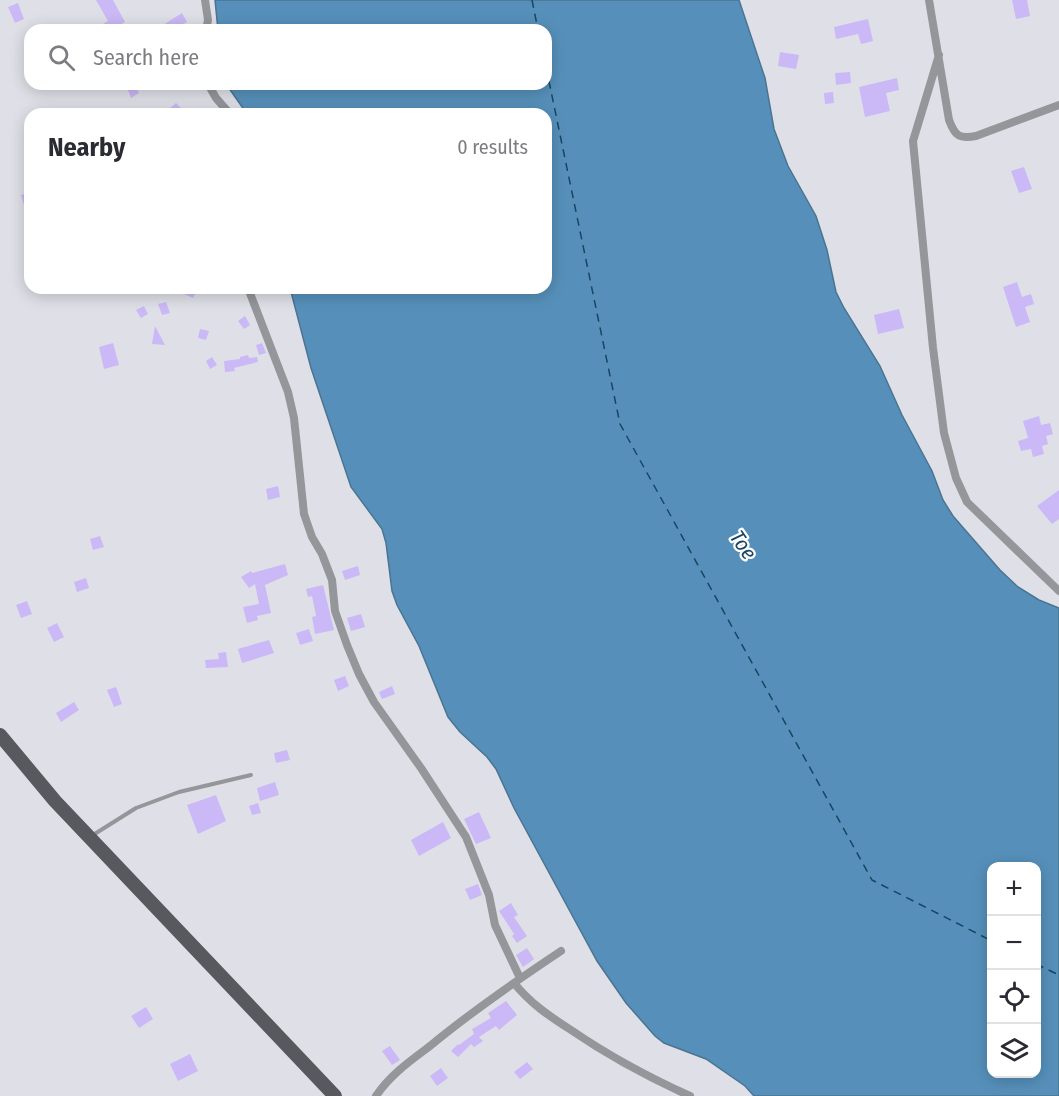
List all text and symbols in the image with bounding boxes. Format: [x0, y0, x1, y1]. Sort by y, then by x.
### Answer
search box [24, 24, 552, 90]
icon: search [45, 41, 78, 74]
text: Search here [93, 44, 199, 71]
text: Nearby [48, 132, 125, 163]
text: 0 results [457, 135, 528, 159]
water label: Toe [724, 525, 762, 565]
map controls [987, 862, 1041, 1078]
button: + [987, 862, 1041, 916]
button: − [987, 916, 1041, 970]
button: locate [987, 970, 1041, 1024]
button: layers [987, 1024, 1041, 1078]

